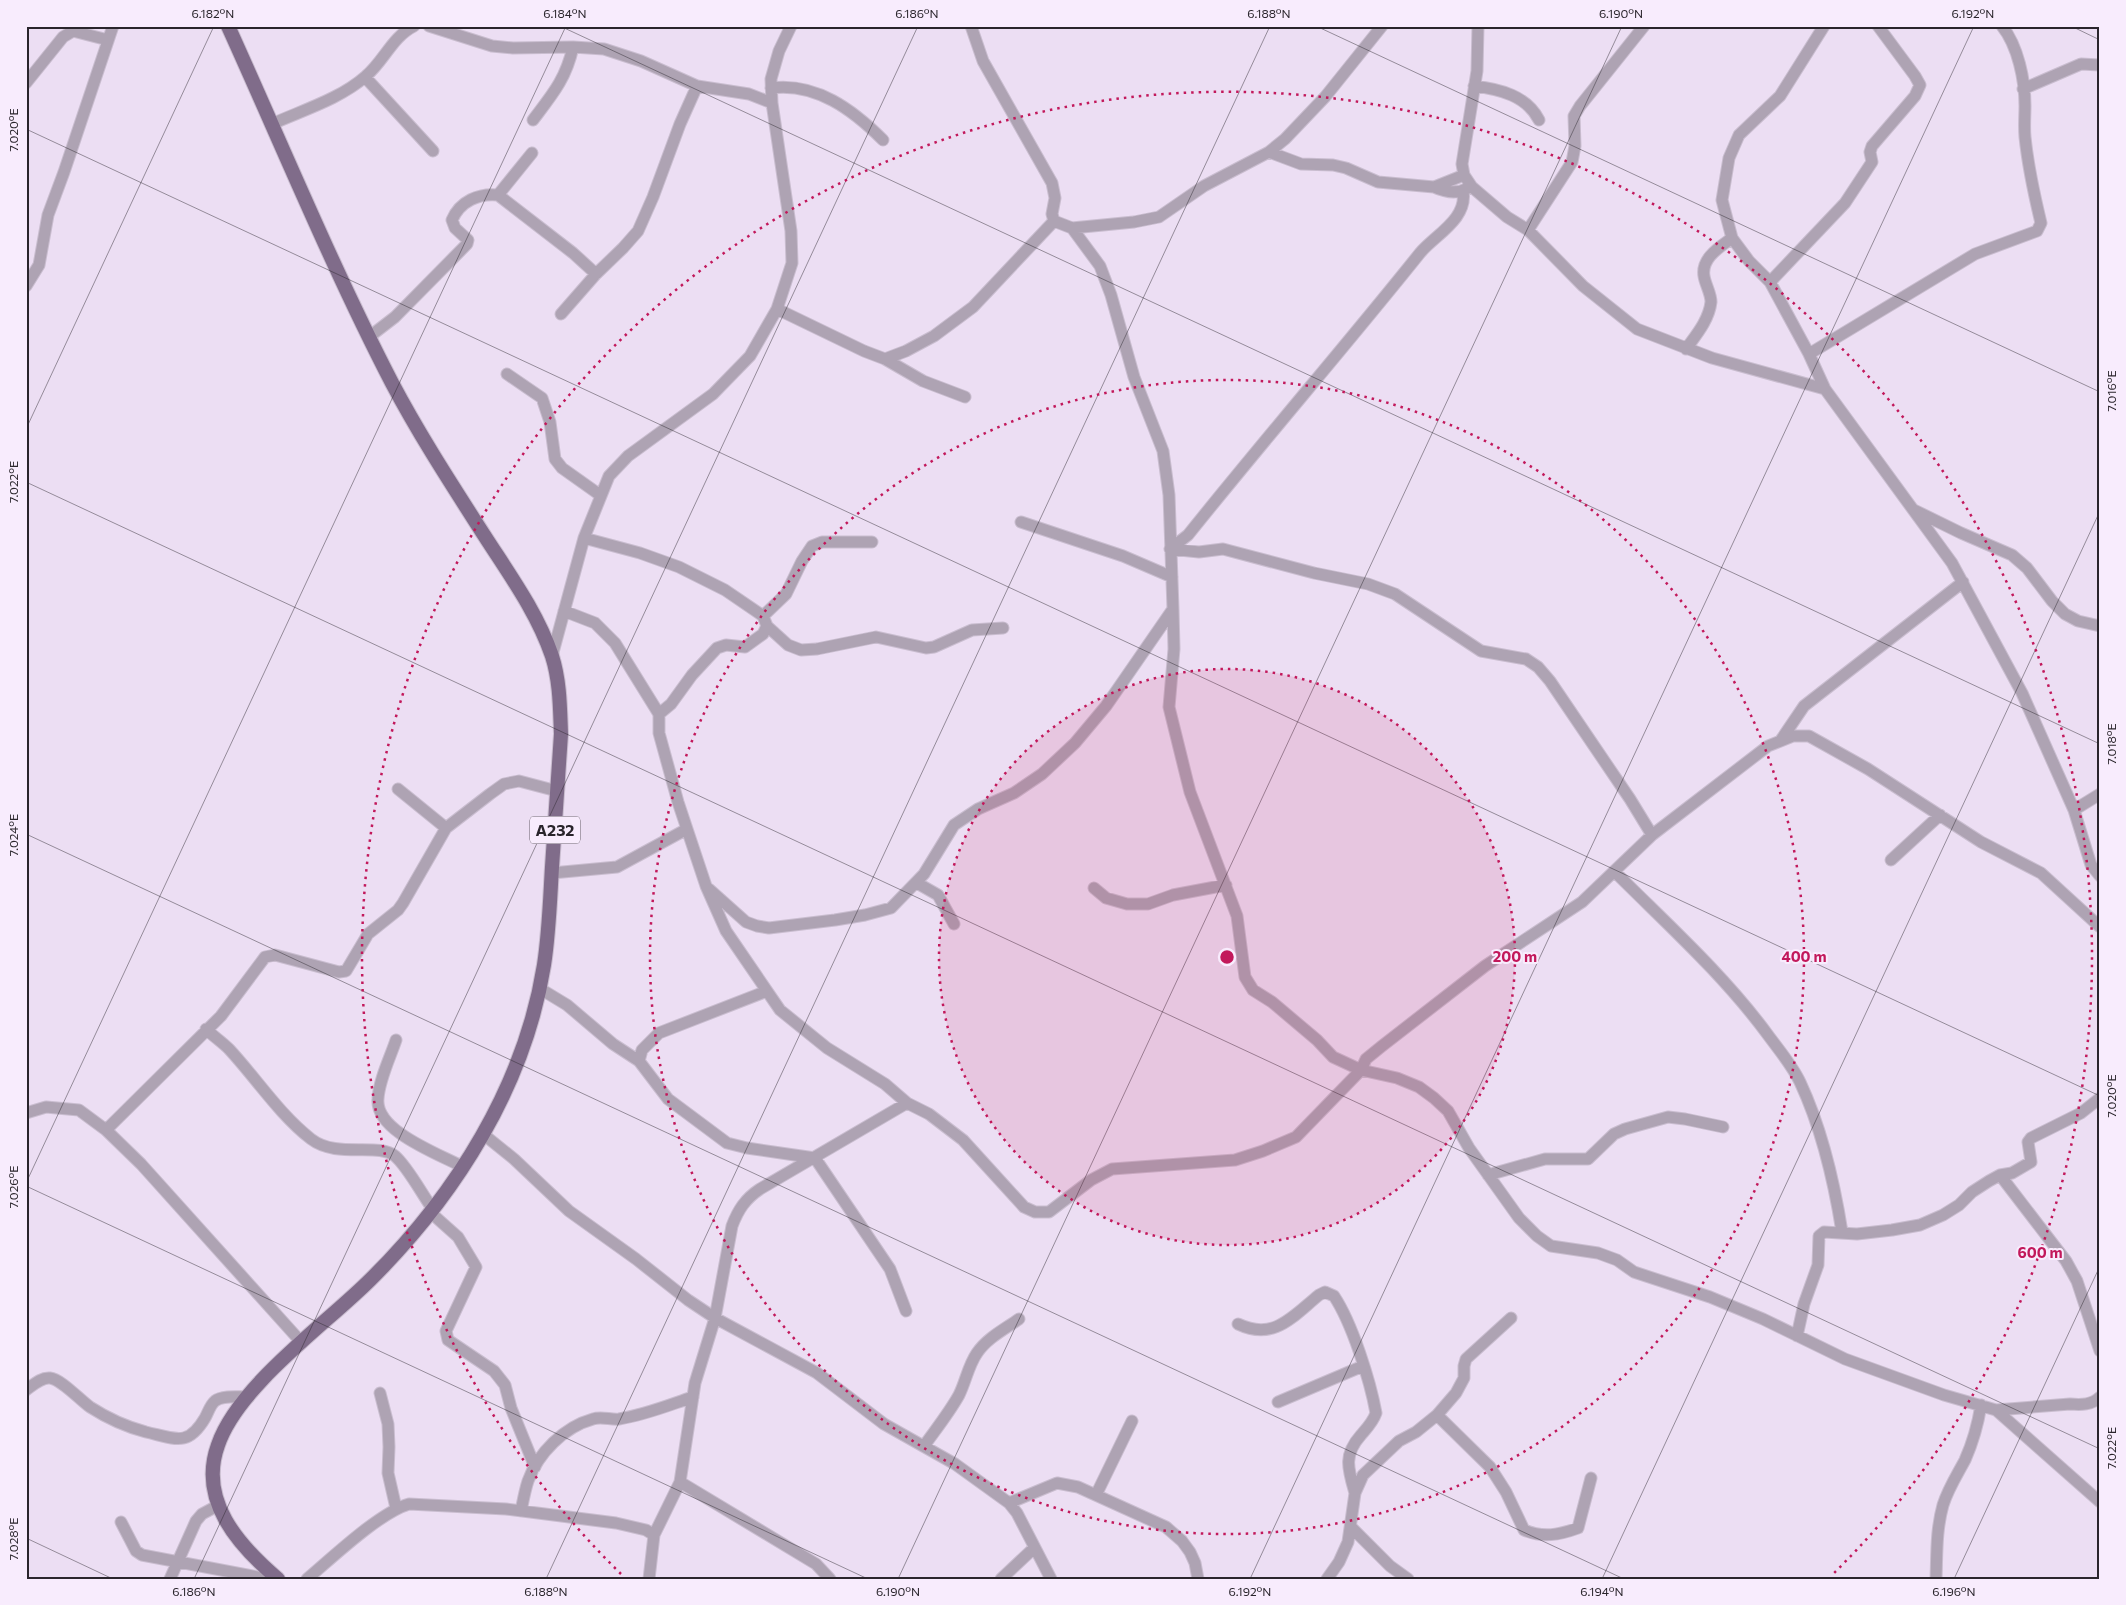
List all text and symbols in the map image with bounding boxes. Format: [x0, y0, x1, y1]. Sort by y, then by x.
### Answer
text: 6.182°N [192, 6, 234, 20]
text: 6.184°N [543, 6, 587, 20]
text: 6.186°N [895, 6, 939, 20]
text: 6.188°N [1247, 6, 1291, 20]
text: 6.190°N [1599, 6, 1643, 20]
text: 6.192°N [1952, 6, 1994, 20]
text: 7.020°E [6, 108, 20, 152]
text: 7.016°E [2104, 370, 2118, 412]
text: 7.022°E [6, 461, 20, 503]
text: 7.018°E [2104, 723, 2118, 765]
text: 7.024°E [6, 814, 20, 856]
road number: A232 [530, 816, 580, 844]
text: 200 m [1493, 947, 1537, 965]
text: 400 m [1781, 947, 1827, 965]
centre of rings [1218, 948, 1236, 966]
text: 7.020°E [2104, 1074, 2118, 1118]
text: 7.026°E [6, 1166, 20, 1208]
text: 600 m [2017, 1243, 2063, 1261]
text: 7.022°E [2104, 1427, 2118, 1469]
text: 7.028°E [6, 1518, 20, 1560]
text: 6.186°N [172, 1584, 216, 1598]
text: 6.188°N [524, 1584, 568, 1598]
text: 6.190°N [876, 1584, 920, 1598]
text: 6.192°N [1229, 1584, 1271, 1598]
text: 6.194°N [1580, 1584, 1624, 1598]
text: 6.196°N [1932, 1584, 1976, 1598]

